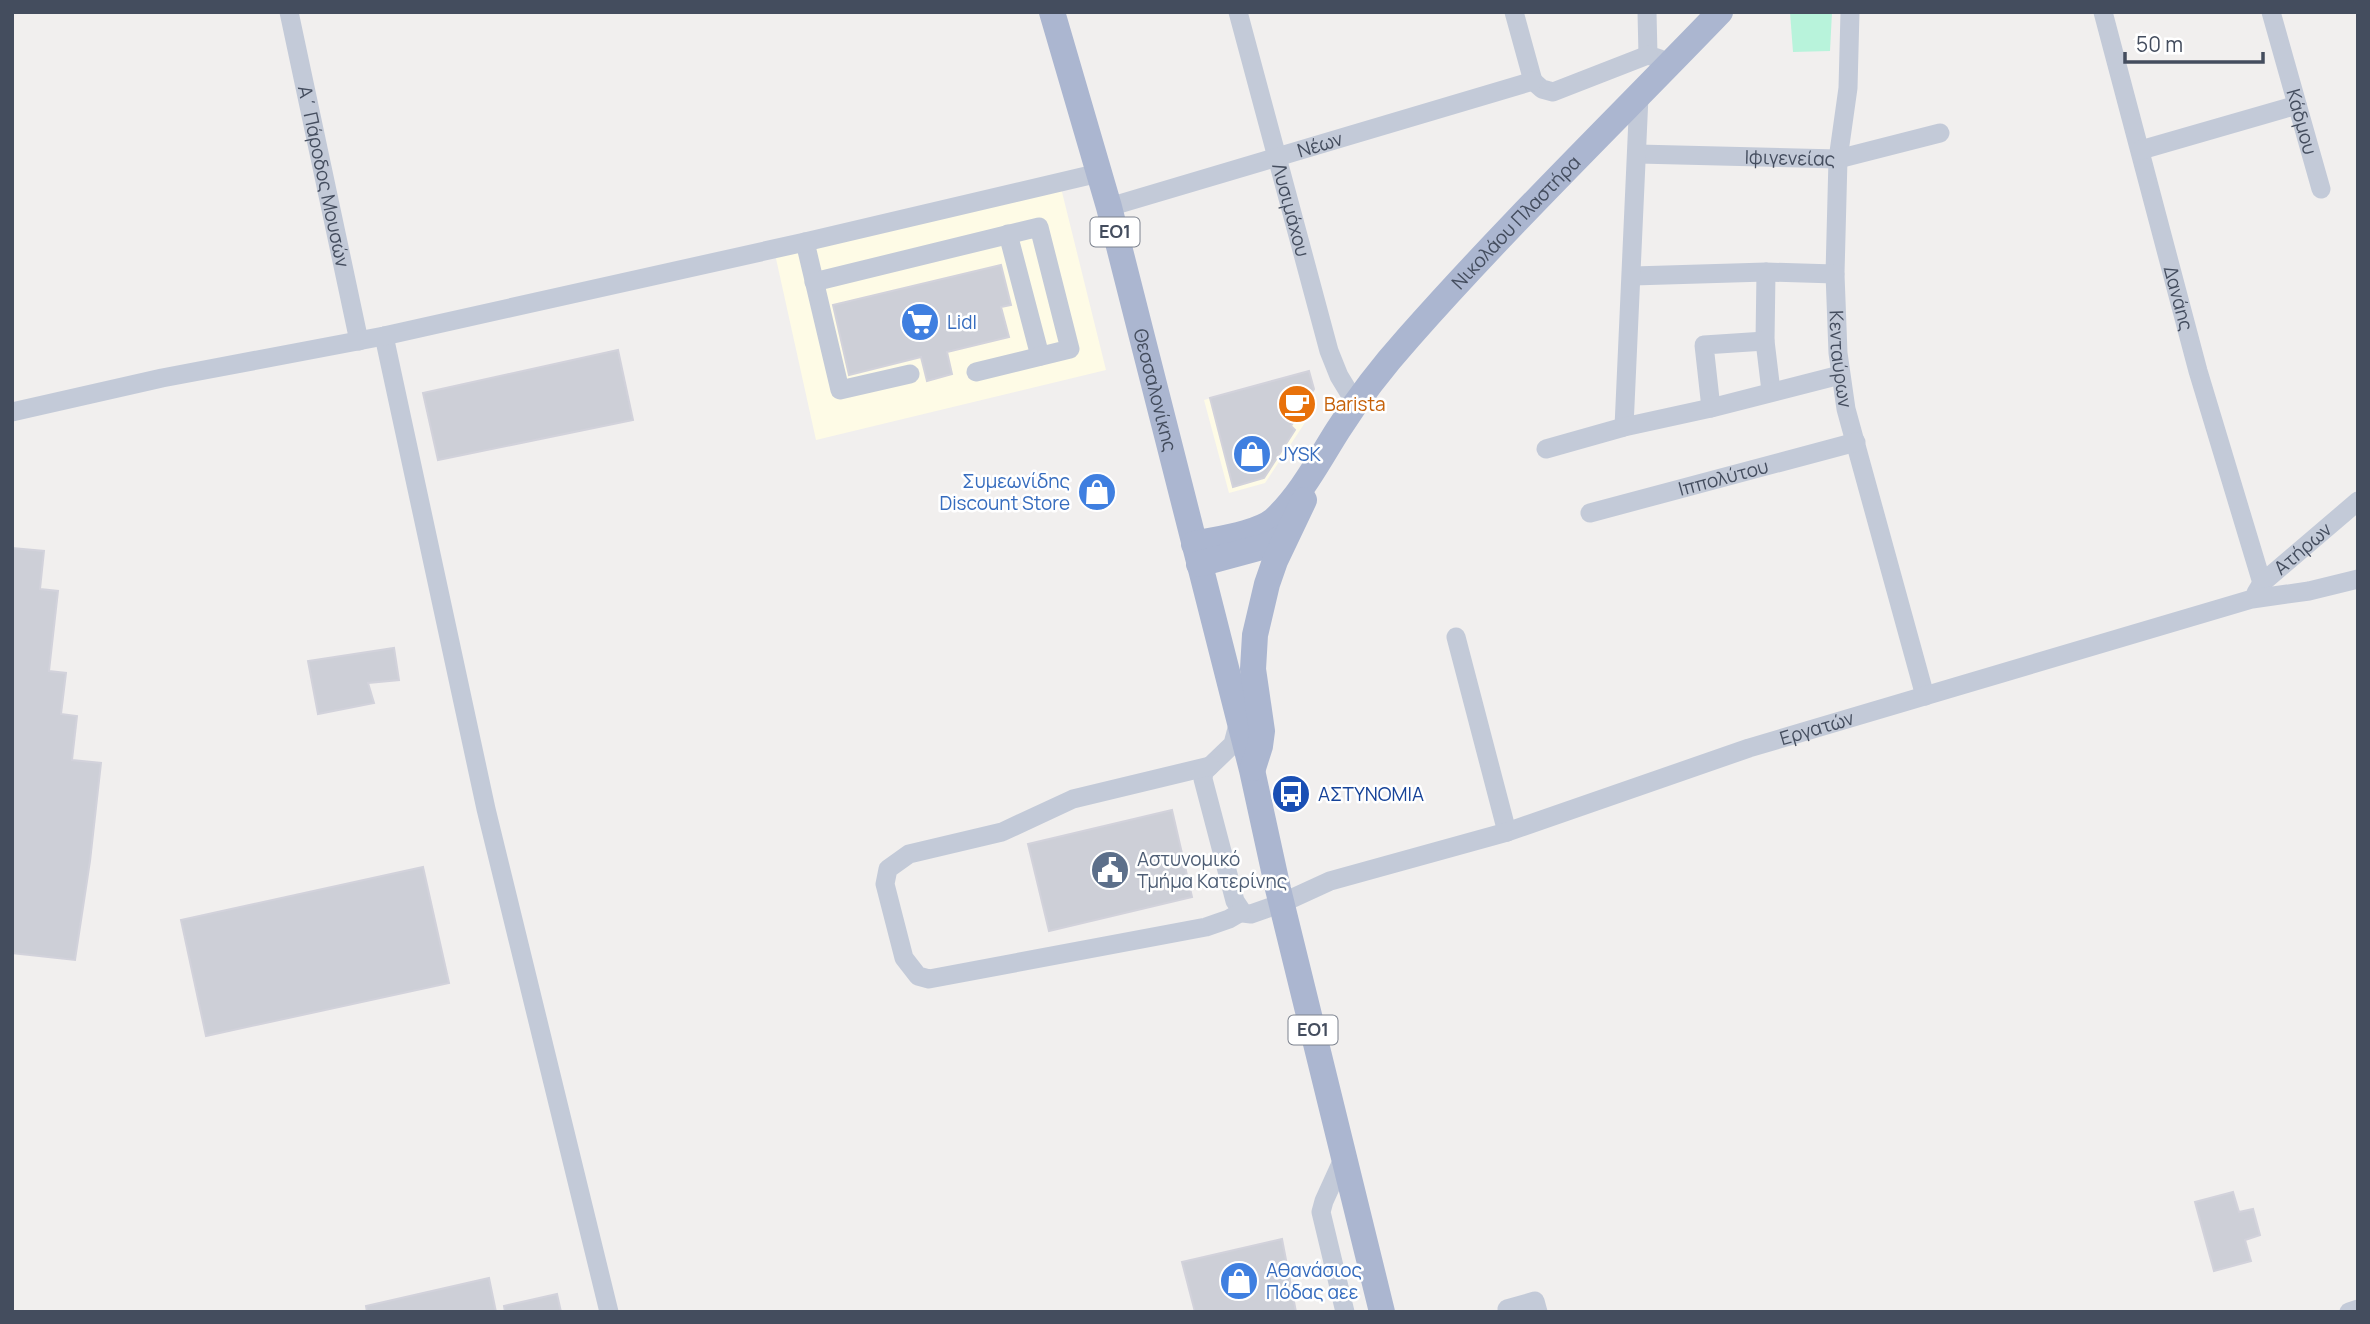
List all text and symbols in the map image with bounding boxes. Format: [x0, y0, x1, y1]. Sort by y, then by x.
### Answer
scale bar [2125, 21, 2263, 65]
text: 50 m [2136, 30, 2183, 58]
street label: Α΄ Πάροδος Μουσών [292, 83, 356, 270]
street label: Κάδμου [2280, 86, 2324, 158]
street label: Νέων [1294, 125, 1346, 163]
street label: Ιφιγενείας [1744, 144, 1836, 172]
street label: Νικολάου Πλαστήρα [1446, 149, 1586, 295]
street label: Λυσιμάχου [1266, 160, 1316, 260]
road number: ΕΟ1 [1090, 218, 1140, 246]
street label: Δανάης [2158, 263, 2200, 333]
supermarket icon: Lidl [899, 301, 941, 343]
place label: Lidl [947, 309, 977, 335]
street label: Κενταύρων [1823, 310, 1859, 410]
street label: Θεσσαλονίκης [1127, 326, 1184, 454]
cafe icon: Barista [1276, 383, 1318, 425]
place label: Barista [1324, 391, 1386, 417]
shop icon: JYSK [1231, 433, 1273, 475]
place label: JYSK [1279, 441, 1322, 467]
street label: Ιππολύτου [1675, 453, 1771, 502]
place label: Συμεωνίδης Discount Store [939, 468, 1070, 516]
shop icon: Συμεωνίδης Discount Store [1076, 471, 1118, 513]
street label: Ατήρων [2268, 516, 2337, 581]
street label: Εργατών [1777, 705, 1857, 751]
bus stop icon: ΑΣΤΥΝΟΜΙΑ [1270, 773, 1312, 815]
place label: ΑΣΤΥΝΟΜΙΑ [1318, 781, 1424, 807]
place label: Αστυνομικό Τμήμα Κατερίνης [1137, 846, 1287, 894]
public building icon: Αστυνομικό Τμήμα Κατερίνης [1089, 849, 1131, 891]
road number: ΕΟ1 [1288, 1015, 1338, 1044]
place label: Αθανάσιος Πόδας αεε [1266, 1257, 1362, 1305]
shop icon: Αθανάσιος Πόδας αεε [1218, 1260, 1260, 1302]

